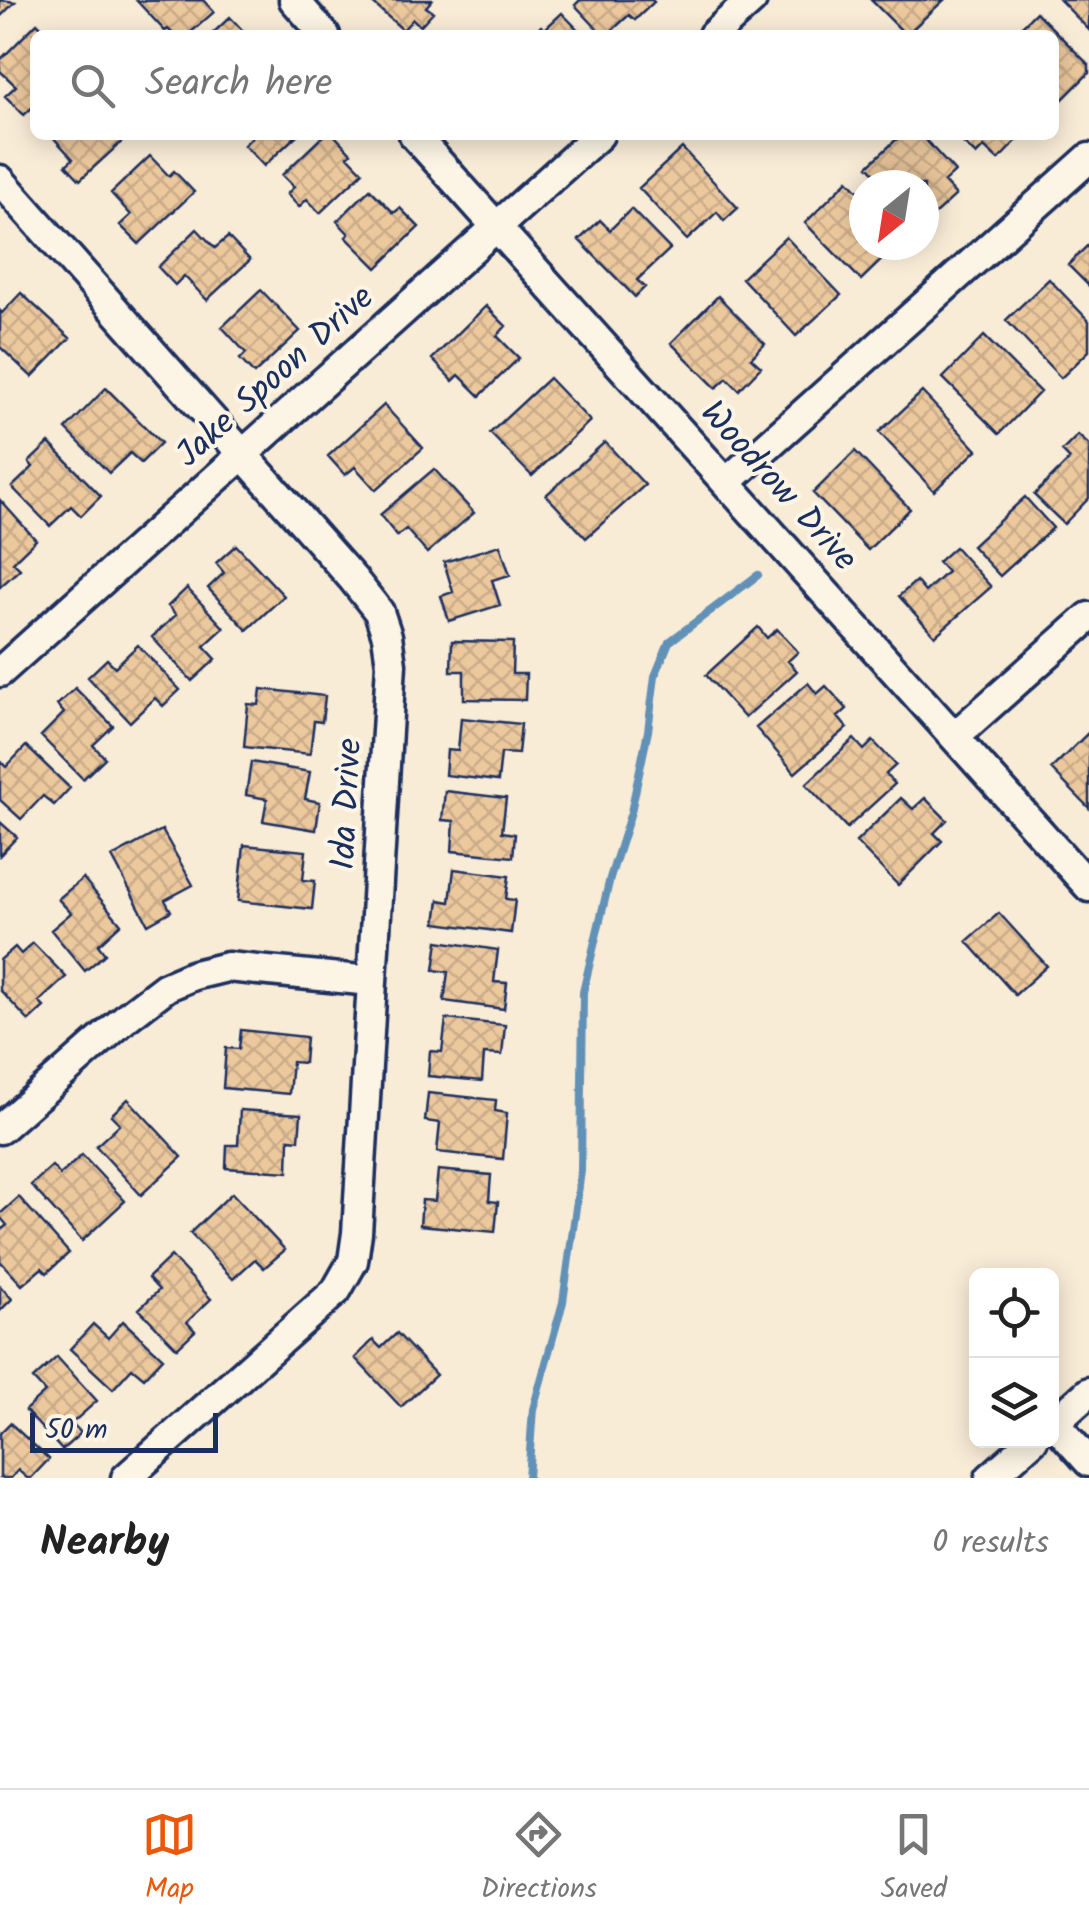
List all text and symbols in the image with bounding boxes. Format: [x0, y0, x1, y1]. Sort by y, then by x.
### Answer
search box [30, 30, 1059, 140]
text: Search here [145, 55, 332, 115]
icon: search [65, 58, 120, 113]
north arrow [849, 170, 939, 260]
street label: Jake Spoon Drive [164, 272, 388, 482]
street label: Woodrow Drive [685, 389, 871, 586]
street label: Ida Drive [317, 737, 379, 871]
map controls [969, 1268, 1059, 1448]
button: locate [969, 1268, 1059, 1358]
button: layers [969, 1358, 1059, 1448]
scale bar [30, 1408, 218, 1452]
text: 50 m [45, 1408, 108, 1453]
text: Nearby [40, 1510, 169, 1577]
text: 0 results [932, 1518, 1049, 1569]
tab: Map [142, 1807, 197, 1912]
tab: Directions [481, 1807, 597, 1912]
tab: Saved [881, 1807, 947, 1912]

